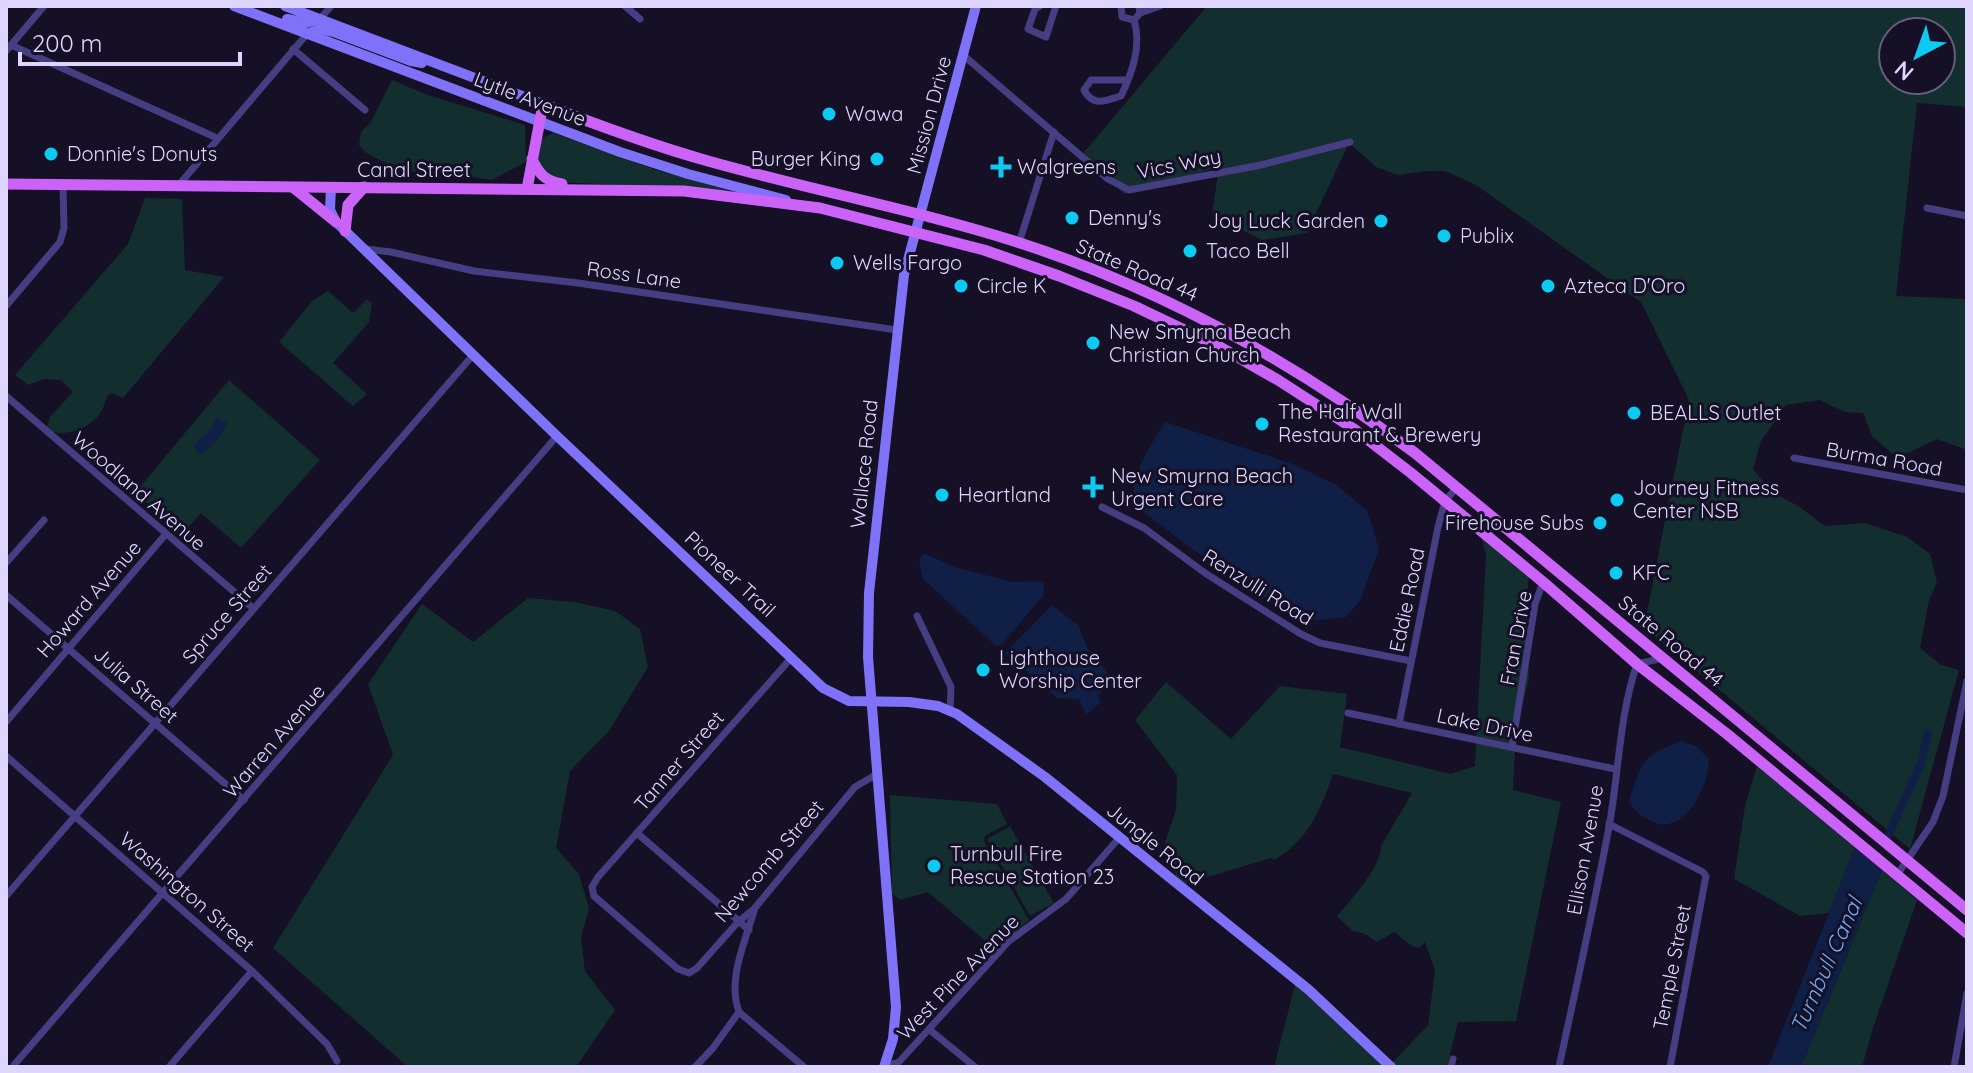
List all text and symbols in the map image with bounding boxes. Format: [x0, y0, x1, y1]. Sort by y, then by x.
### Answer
scale bar [20, 16, 240, 66]
north arrow [1877, 16, 1957, 96]
text: 200 m [32, 28, 102, 58]
street label: Mission Drive [901, 53, 956, 177]
text: N [1889, 55, 1919, 87]
street label: Lytle Avenue [471, 66, 590, 131]
place label: Wawa [845, 101, 903, 126]
marker: Wawa [820, 105, 838, 123]
place label: Donnie's Donuts [67, 141, 217, 166]
street label: Vics Way [1135, 143, 1223, 184]
marker: Donnie's Donuts [42, 145, 60, 163]
place label: Burger King [751, 146, 861, 171]
marker: Burger King [868, 150, 886, 168]
place label: Walgreens [1017, 154, 1116, 179]
street label: Canal Street [357, 157, 471, 182]
marker: Walgreens [992, 158, 1010, 176]
place label: Denny's [1088, 205, 1161, 230]
place label: Joy Luck Garden [1208, 208, 1365, 233]
marker: Denny's [1063, 209, 1081, 227]
marker: Joy Luck Garden [1372, 212, 1390, 230]
place label: Publix [1460, 223, 1514, 248]
marker: Publix [1435, 227, 1453, 245]
street label: State Road 44 [1073, 233, 1202, 306]
place label: Taco Bell [1206, 238, 1290, 263]
marker: Taco Bell [1181, 242, 1199, 260]
place label: Wells Fargo [853, 250, 962, 275]
marker: Wells Fargo [828, 254, 846, 272]
street label: Ross Lane [585, 255, 683, 294]
place label: Circle K [977, 273, 1047, 298]
place label: Azteca D'Oro [1564, 273, 1685, 298]
marker: Circle K [952, 277, 970, 295]
marker: Azteca D'Oro [1539, 277, 1557, 295]
place label: New Smyrna Beach Christian Church [1109, 319, 1291, 367]
marker: New Smyrna Beach Christian Church [1084, 334, 1102, 352]
street label: Wallace Road [844, 398, 883, 530]
place label: The Half Wall Restaurant & Brewery [1278, 399, 1481, 447]
place label: BEALLS Outlet [1650, 400, 1781, 425]
marker: BEALLS Outlet [1625, 404, 1643, 422]
marker: The Half Wall Restaurant & Brewery [1253, 415, 1271, 433]
street label: Woodland Avenue [67, 426, 212, 556]
street label: Burma Road [1824, 436, 1944, 481]
place label: New Smyrna Beach Urgent Care [1111, 463, 1293, 511]
place label: Journey Fitness Center NSB [1633, 475, 1779, 523]
marker: New Smyrna Beach Urgent Care [1082, 476, 1104, 498]
place label: Heartland [958, 482, 1051, 507]
marker: Heartland [933, 486, 951, 504]
marker: Journey Fitness Center NSB [1608, 491, 1626, 509]
place label: Firehouse Subs [1445, 510, 1584, 535]
marker: Firehouse Subs [1591, 514, 1609, 532]
street label: Pioneer Trail [680, 525, 781, 622]
street label: Howard Avenue [31, 535, 146, 662]
street label: Renzulli Road [1198, 543, 1318, 630]
street label: Eddie Road [1383, 545, 1430, 654]
street label: Spruce Street [176, 558, 277, 669]
place label: KFC [1632, 560, 1670, 585]
marker: KFC [1607, 564, 1625, 582]
street label: Fran Drive [1494, 588, 1537, 687]
street label: State Road 44 [1614, 589, 1729, 692]
street label: Julia Street [89, 641, 184, 728]
place label: Lighthouse Worship Center [999, 645, 1142, 693]
marker: Lighthouse Worship Center [974, 661, 992, 679]
street label: Warren Avenue [217, 679, 330, 803]
street label: Lake Drive [1435, 702, 1536, 747]
street label: Tanner Street [628, 705, 729, 816]
street label: Ellison Avenue [1561, 783, 1608, 917]
street label: Newcomb Street [709, 794, 829, 927]
street label: Jungle Road [1102, 797, 1209, 890]
street label: Washington Street [115, 826, 260, 957]
place label: Turnbull Fire Rescue Station 23 [950, 841, 1114, 889]
marker: Turnbull Fire Rescue Station 23 [925, 857, 943, 875]
water label: Turnbull Canal [1784, 890, 1869, 1037]
street label: Temple Street [1647, 902, 1696, 1032]
street label: West Pine Avenue [891, 909, 1024, 1045]

